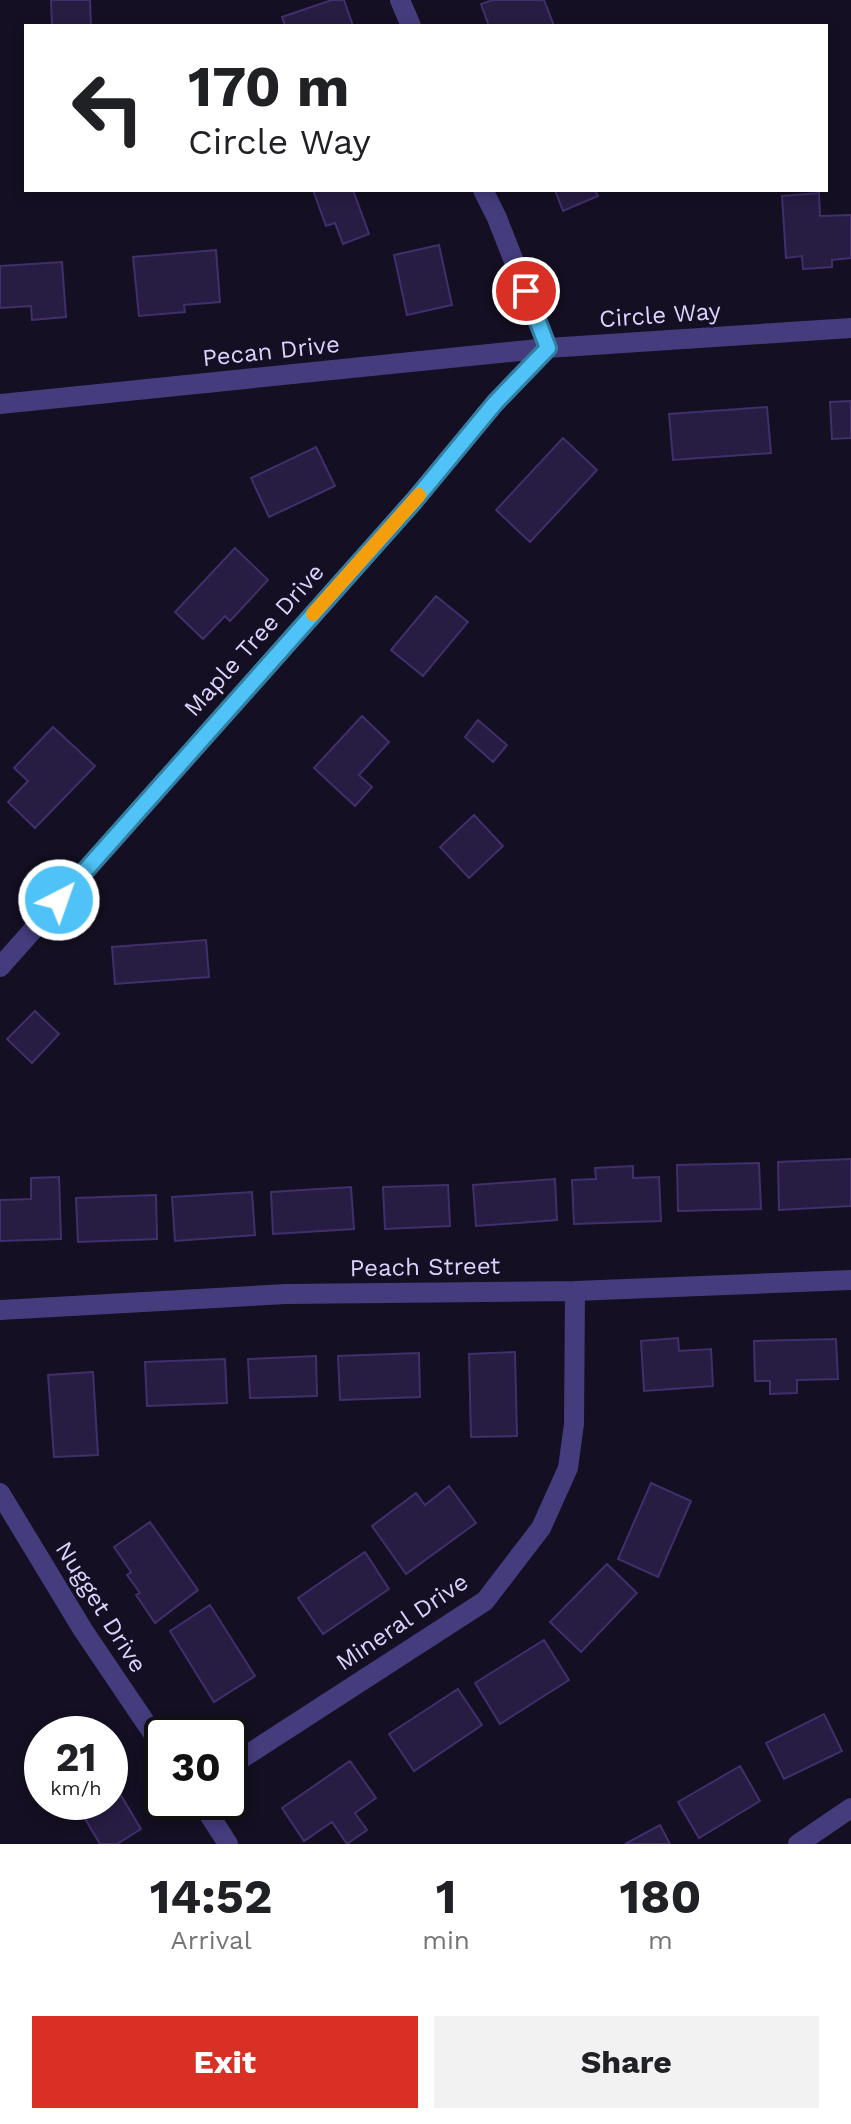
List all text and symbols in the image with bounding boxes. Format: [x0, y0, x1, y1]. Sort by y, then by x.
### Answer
text: 170 m [188, 54, 350, 120]
icon: left [56, 56, 160, 160]
text: Circle Way [188, 121, 371, 163]
pin [492, 257, 560, 325]
icon: arrive [504, 269, 548, 313]
street label: Circle Way [598, 297, 722, 333]
street label: Pecan Drive [201, 330, 341, 372]
street label: Maple Tree Drive [178, 558, 330, 722]
position arrow [17, 858, 101, 942]
street label: Peach Street [349, 1252, 501, 1282]
street label: Nugget Drive [50, 1536, 152, 1678]
street label: Mineral Drive [331, 1568, 473, 1676]
speed limit sign: 30 [144, 1716, 248, 1820]
text: 21 [55, 1734, 97, 1781]
text: km/h [50, 1776, 102, 1800]
text: 14:52 [150, 1868, 272, 1925]
text: 1 [436, 1868, 456, 1925]
text: 180 [620, 1868, 701, 1925]
text: Arrival [170, 1925, 252, 1955]
text: min [422, 1925, 470, 1955]
text: m [648, 1925, 673, 1955]
button: Exit [32, 2016, 418, 2108]
button: Share [434, 2016, 819, 2108]

